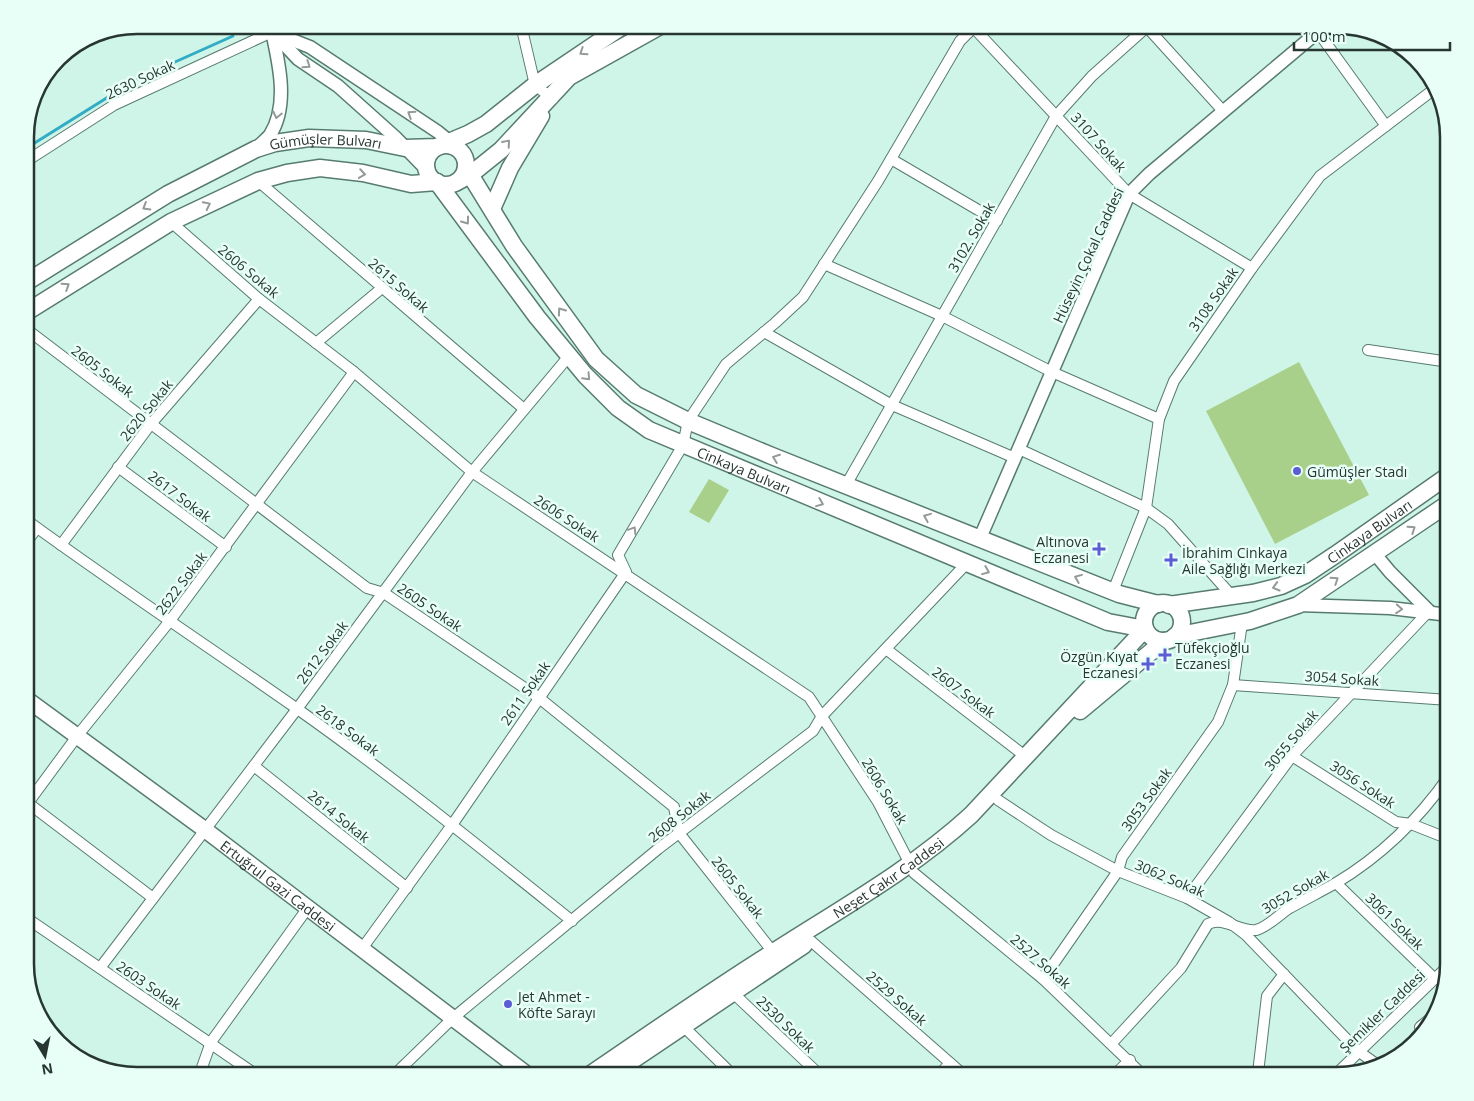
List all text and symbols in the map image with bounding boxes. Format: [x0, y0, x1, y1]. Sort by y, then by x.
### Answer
scale bar [1294, 20, 1450, 52]
text: 100 m [1302, 26, 1346, 46]
one-way arrow [580, 46, 589, 55]
street label: 2630 Sokak [102, 54, 178, 103]
one-way arrow [302, 59, 311, 69]
street label: 3107 Sokak [1067, 108, 1131, 176]
one-way arrow [272, 110, 283, 119]
one-way arrow [407, 110, 416, 120]
street label: Gümüşler Bulvarı [267, 129, 384, 154]
one-way arrow [501, 140, 510, 149]
one-way arrow [358, 168, 367, 178]
street label: Hüseyin Çokal Caddesi [1048, 184, 1128, 326]
street label: 3102. Sokak [943, 198, 999, 275]
one-way arrow [142, 201, 151, 211]
one-way arrow [201, 201, 210, 211]
one-way arrow [460, 216, 469, 225]
street label: 2606 Sokak [214, 240, 284, 303]
street label: 2615 Sokak [365, 253, 434, 317]
street label: 3108 Sokak [1184, 263, 1242, 335]
one-way arrow [61, 283, 70, 293]
one-way arrow [558, 308, 566, 317]
street label: 2605 Sokak [68, 341, 139, 402]
one-way arrow [581, 372, 590, 381]
street label: 2620 Sokak [115, 375, 177, 445]
street label: Cinkaya Bulvarı [694, 442, 794, 498]
one-way arrow [772, 454, 781, 464]
place label: Gümüşler Stadı [1307, 462, 1407, 481]
marker: Gümüşler Stadı [1291, 465, 1303, 477]
street label: 2617 Sokak [145, 466, 216, 526]
street label: 2606 Sokak [531, 490, 604, 547]
street label: Cinkaya Bulvarı [1323, 495, 1416, 567]
one-way arrow [815, 496, 824, 507]
one-way arrow [924, 513, 932, 523]
one-way arrow [1407, 525, 1416, 535]
one-way arrow [626, 526, 636, 535]
place label: Altınova Eczanesi [1034, 532, 1089, 567]
marker: Altınova Eczanesi [1093, 543, 1105, 555]
place label: İbrahim Cinkaya Aile Sağlığı Merkezi [1182, 543, 1306, 578]
street label: 2622 Sokak [151, 547, 211, 618]
marker: İbrahim Cinkaya Aile Sağlığı Merkezi [1164, 553, 1178, 567]
one-way arrow [982, 566, 990, 576]
one-way arrow [1074, 573, 1083, 584]
one-way arrow [1330, 577, 1339, 587]
street label: 2605 Sokak [394, 578, 467, 636]
one-way arrow [1273, 581, 1281, 591]
one-way arrow [1395, 603, 1403, 614]
street label: 2612 Sokak [292, 616, 352, 687]
place label: Tüfekçioğlu Eczanesi [1175, 638, 1250, 673]
place label: Özgün Kıyat Eczanesi [1060, 647, 1138, 682]
marker: Tüfekçioğlu Eczanesi [1159, 649, 1171, 661]
street label: 2611 Sokak [496, 657, 554, 729]
marker: Özgün Kıyat Eczanesi [1142, 658, 1154, 670]
street label: 2607 Sokak [929, 662, 1000, 722]
street label: 3054 Sokak [1304, 666, 1380, 690]
street label: 2618 Sokak [313, 700, 384, 760]
street label: 3055 Sokak [1260, 705, 1323, 775]
street label: 2606 Sokak [858, 754, 913, 828]
street label: 3056 Sokak [1327, 756, 1400, 813]
street label: 3053 Sokak [1116, 763, 1176, 835]
street label: 2614 Sokak [304, 785, 374, 847]
street label: 2608 Sokak [644, 785, 715, 846]
street label: Neşet Çakır Caddesi [829, 833, 947, 922]
street label: Ertuğrul Gazi Caddesi [217, 836, 340, 935]
street label: 2605 Sokak [708, 852, 769, 923]
street label: 3062 Sokak [1132, 855, 1208, 902]
street label: 3052 Sokak [1258, 864, 1332, 918]
street label: 3061 Sokak [1362, 888, 1429, 954]
street label: 2527 Sokak [1007, 929, 1076, 993]
street label: 2603 Sokak [113, 956, 186, 1014]
street label: Şemikler Caddesi [1335, 965, 1429, 1057]
street label: 2529 Sokak [863, 966, 932, 1030]
place label: Jet Ahmet - Köfte Sarayı [516, 987, 596, 1022]
street label: 2530 Sokak [753, 991, 820, 1057]
marker: Jet Ahmet - Köfte Sarayı [502, 998, 514, 1010]
north arrow [20, 1031, 70, 1081]
text: N [40, 1059, 55, 1080]

